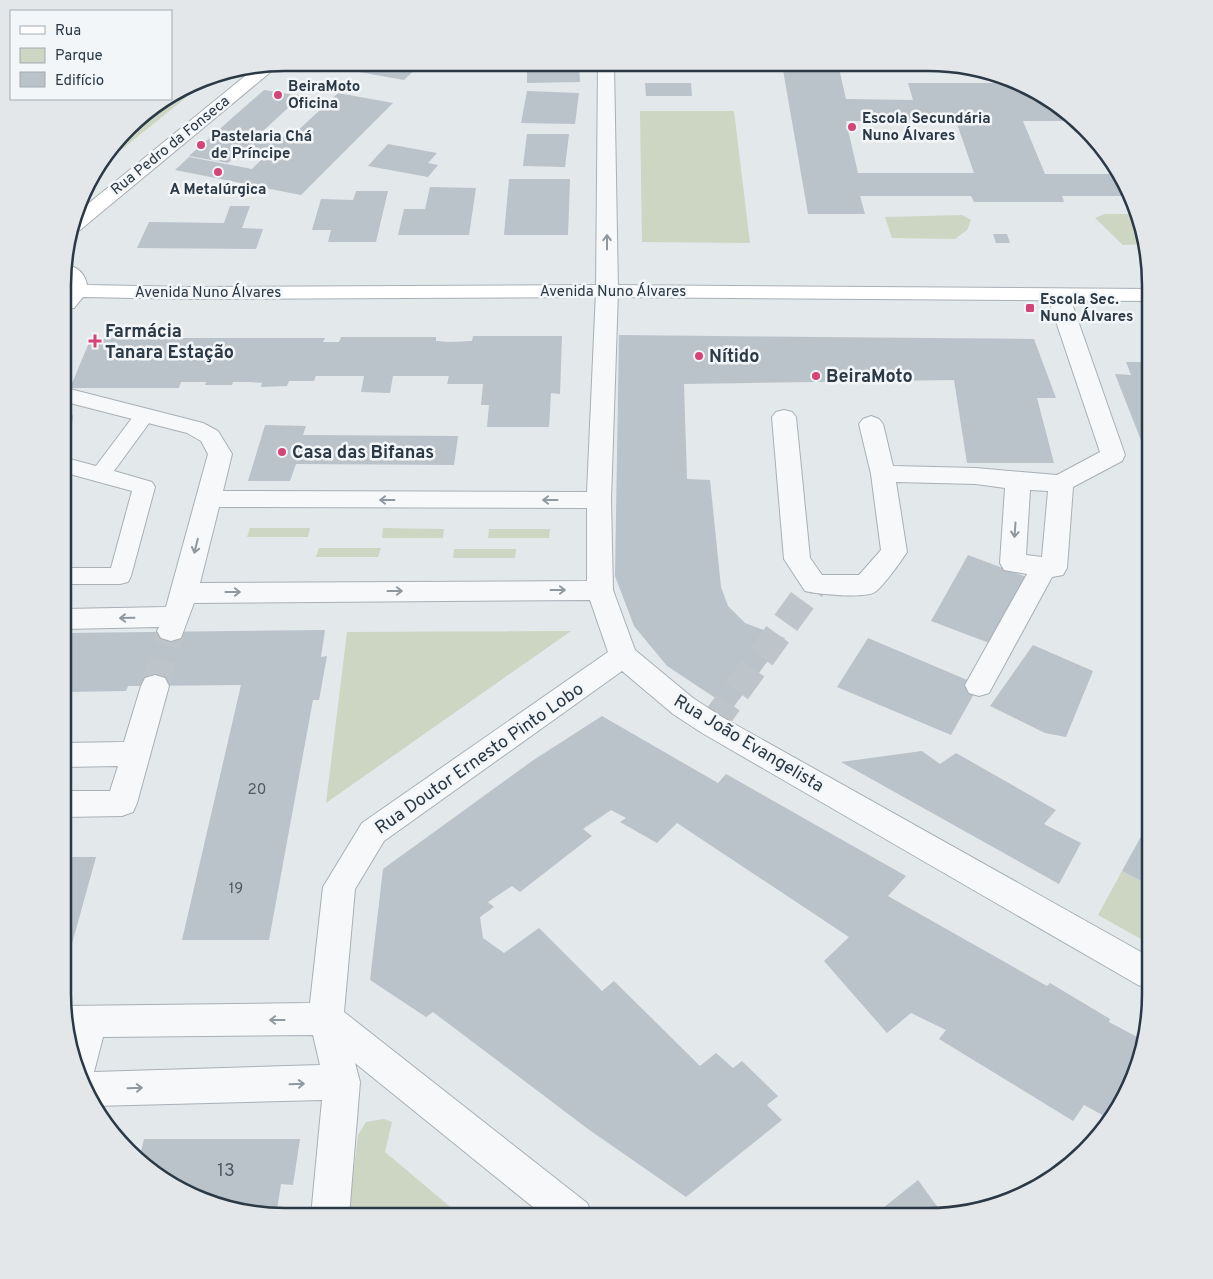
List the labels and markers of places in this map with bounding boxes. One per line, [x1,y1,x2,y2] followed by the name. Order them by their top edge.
[288,78,360,114] place label: BeiraMoto Oficina
[272,89,284,101] marker: BeiraMoto Oficina
[862,110,991,146] place label: Escola Secundária Nuno Álvares
[846,121,858,133] marker: Escola Secundária Nuno Álvares
[211,128,312,164] place label: Pastelaria Chá de Príncipe
[195,139,207,151] marker: Pastelaria Chá de Príncipe
[212,166,224,178] marker: A Metalúrgica
[170,181,266,200] place label: A Metalúrgica
[1040,291,1133,327] place label: Escola Sec. Nuno Álvares
[1024,302,1036,314] marker: Escola Sec. Nuno Álvares
[105,321,234,365] place label: Farmácia Tanara Estação
[89,335,101,347] marker: Farmácia Tanara Estação
[709,346,759,369] place label: Nítido
[693,350,705,362] marker: Nítido
[826,366,913,389] place label: BeiraMoto
[810,370,822,382] marker: BeiraMoto
[292,442,434,465] place label: Casa das Bifanas
[276,446,288,458] marker: Casa das Bifanas

